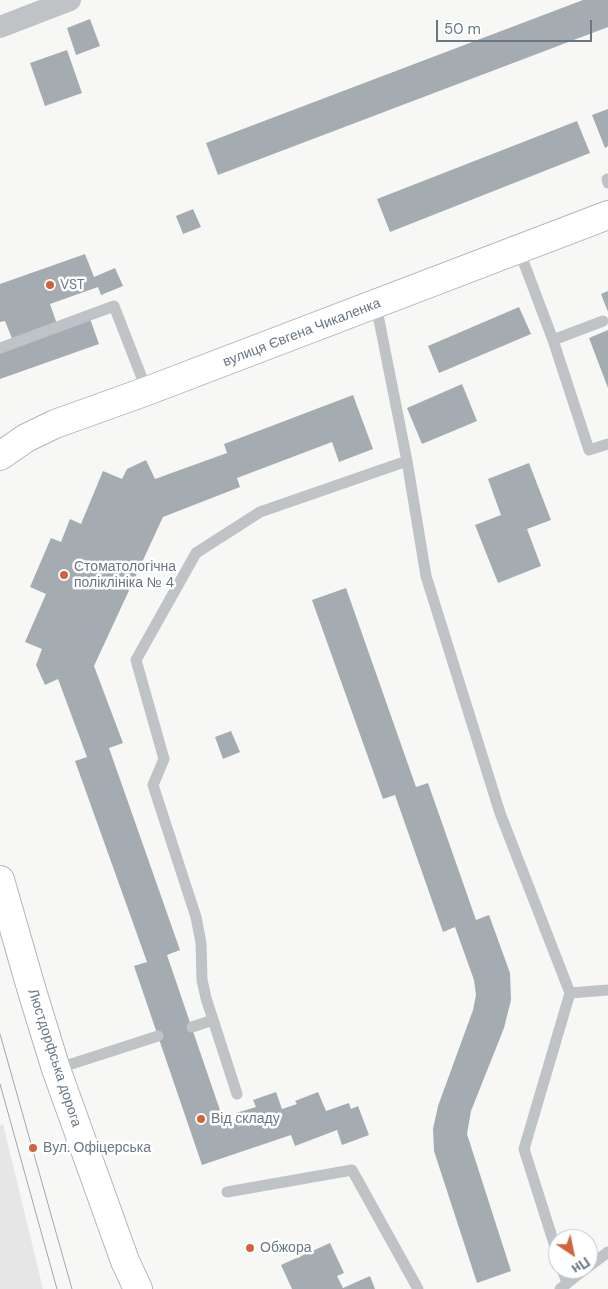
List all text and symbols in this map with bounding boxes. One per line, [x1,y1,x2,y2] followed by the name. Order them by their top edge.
[438,10,594,42] scale bar
[444,19,481,39] text: 50 m
[60,277,85,293] place label: VST
[44,279,56,291] marker: VST
[221,295,383,371] street label: вулиця Євгена Чикаленка
[74,559,176,592] place label: Стоматологічна поліклініка № 4
[58,569,70,581] marker: Стоматологічна поліклініка № 4
[24,987,84,1129] street label: Люстдорфська дорога
[211,1111,280,1127] place label: Від складу
[195,1113,207,1125] marker: Від складу
[43,1140,151,1156] place label: Вул. Офіцерська
[27,1142,39,1154] marker: Вул. Офіцерська
[548,1229,598,1279] north arrow
[260,1240,311,1256] place label: Обжора
[244,1242,256,1254] marker: Обжора
[568,1253,594,1278] text: Пн

